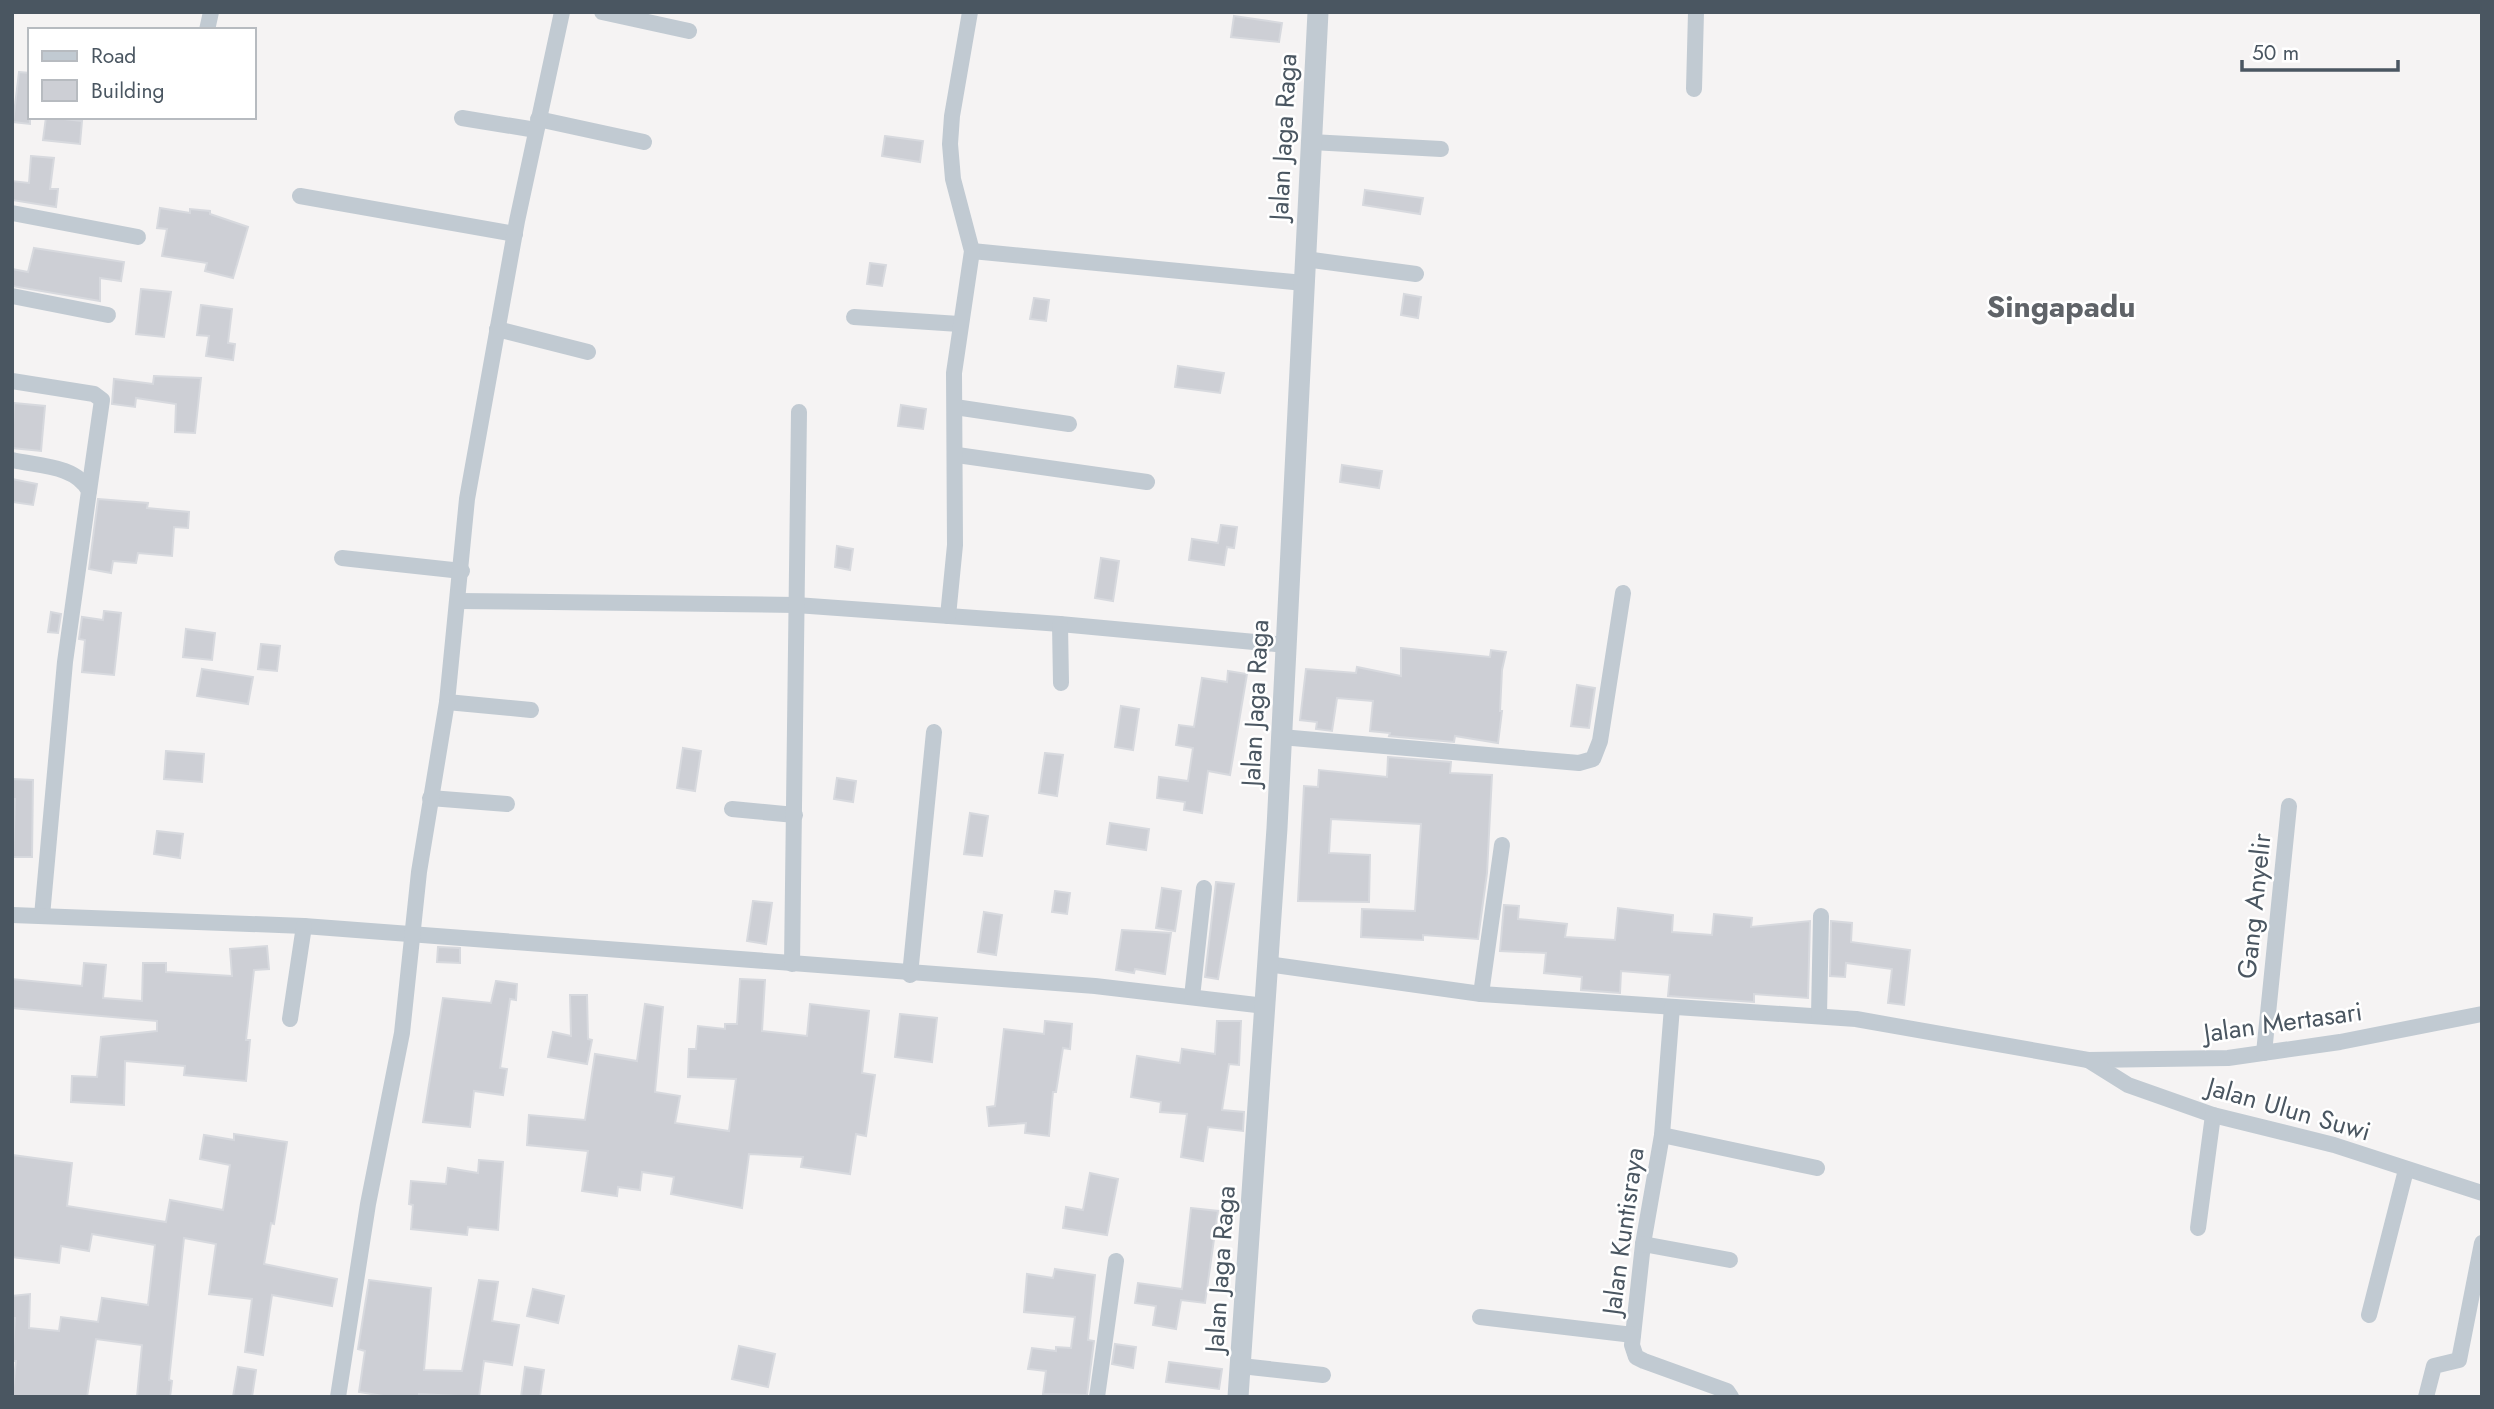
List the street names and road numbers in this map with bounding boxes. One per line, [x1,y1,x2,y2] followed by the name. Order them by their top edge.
[1260,53,1306,224] street label: Jalan Jaga Raga
[1232,619,1278,790] street label: Jalan Jaga Raga
[2227,831,2281,980] street label: Gang Anyelir
[2198,992,2365,1052] street label: Jalan Mertasari
[2200,1067,2375,1150] street label: Jalan Ulun Suwi
[1592,1145,1654,1320] street label: Jalan Kuntisraya
[1195,1184,1245,1357] street label: Jalan Jaga Raga

